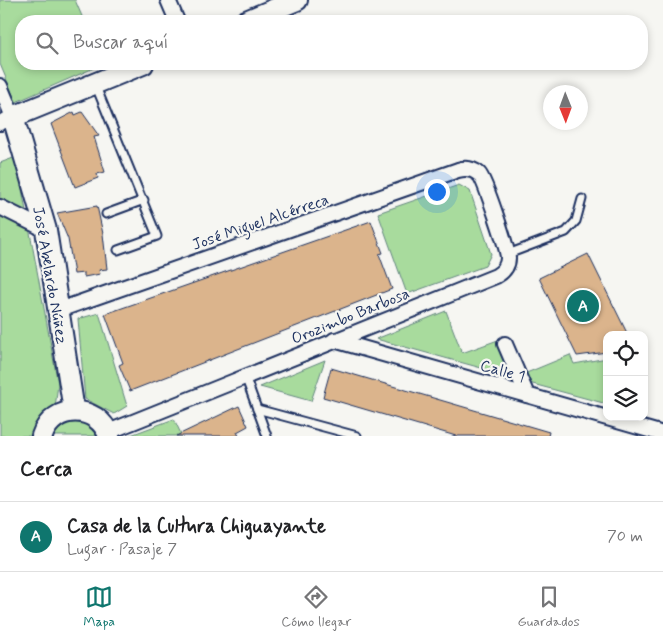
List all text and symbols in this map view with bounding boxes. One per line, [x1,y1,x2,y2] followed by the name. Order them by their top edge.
[15,15,648,70] search box
[33,29,61,57] icon: search
[73,30,168,55] text: Buscar aquí
[543,85,588,130] north arrow
[424,179,450,205] your location
[189,189,332,257] street label: José Miguel Alcérreca
[27,205,72,346] street label: José Abelardo Núñez
[288,283,413,350] street label: Orozimbo Barbosa
[567,287,599,325] pin: A
[603,331,648,421] map controls
[603,331,648,376] button: locate
[478,355,528,388] street label: Calle 1
[603,376,648,421] button: layers
[20,455,73,483] text: Cerca
[67,514,326,539] text: Casa de la Cultura Chiguayante
[31,526,41,547] text: A
[607,526,643,547] text: 70 m
[67,539,177,560] text: Lugar · Pasaje 7
[83,583,115,631] tab: Mapa
[281,583,351,631] tab: Cómo llegar
[518,583,580,631] tab: Guardados

